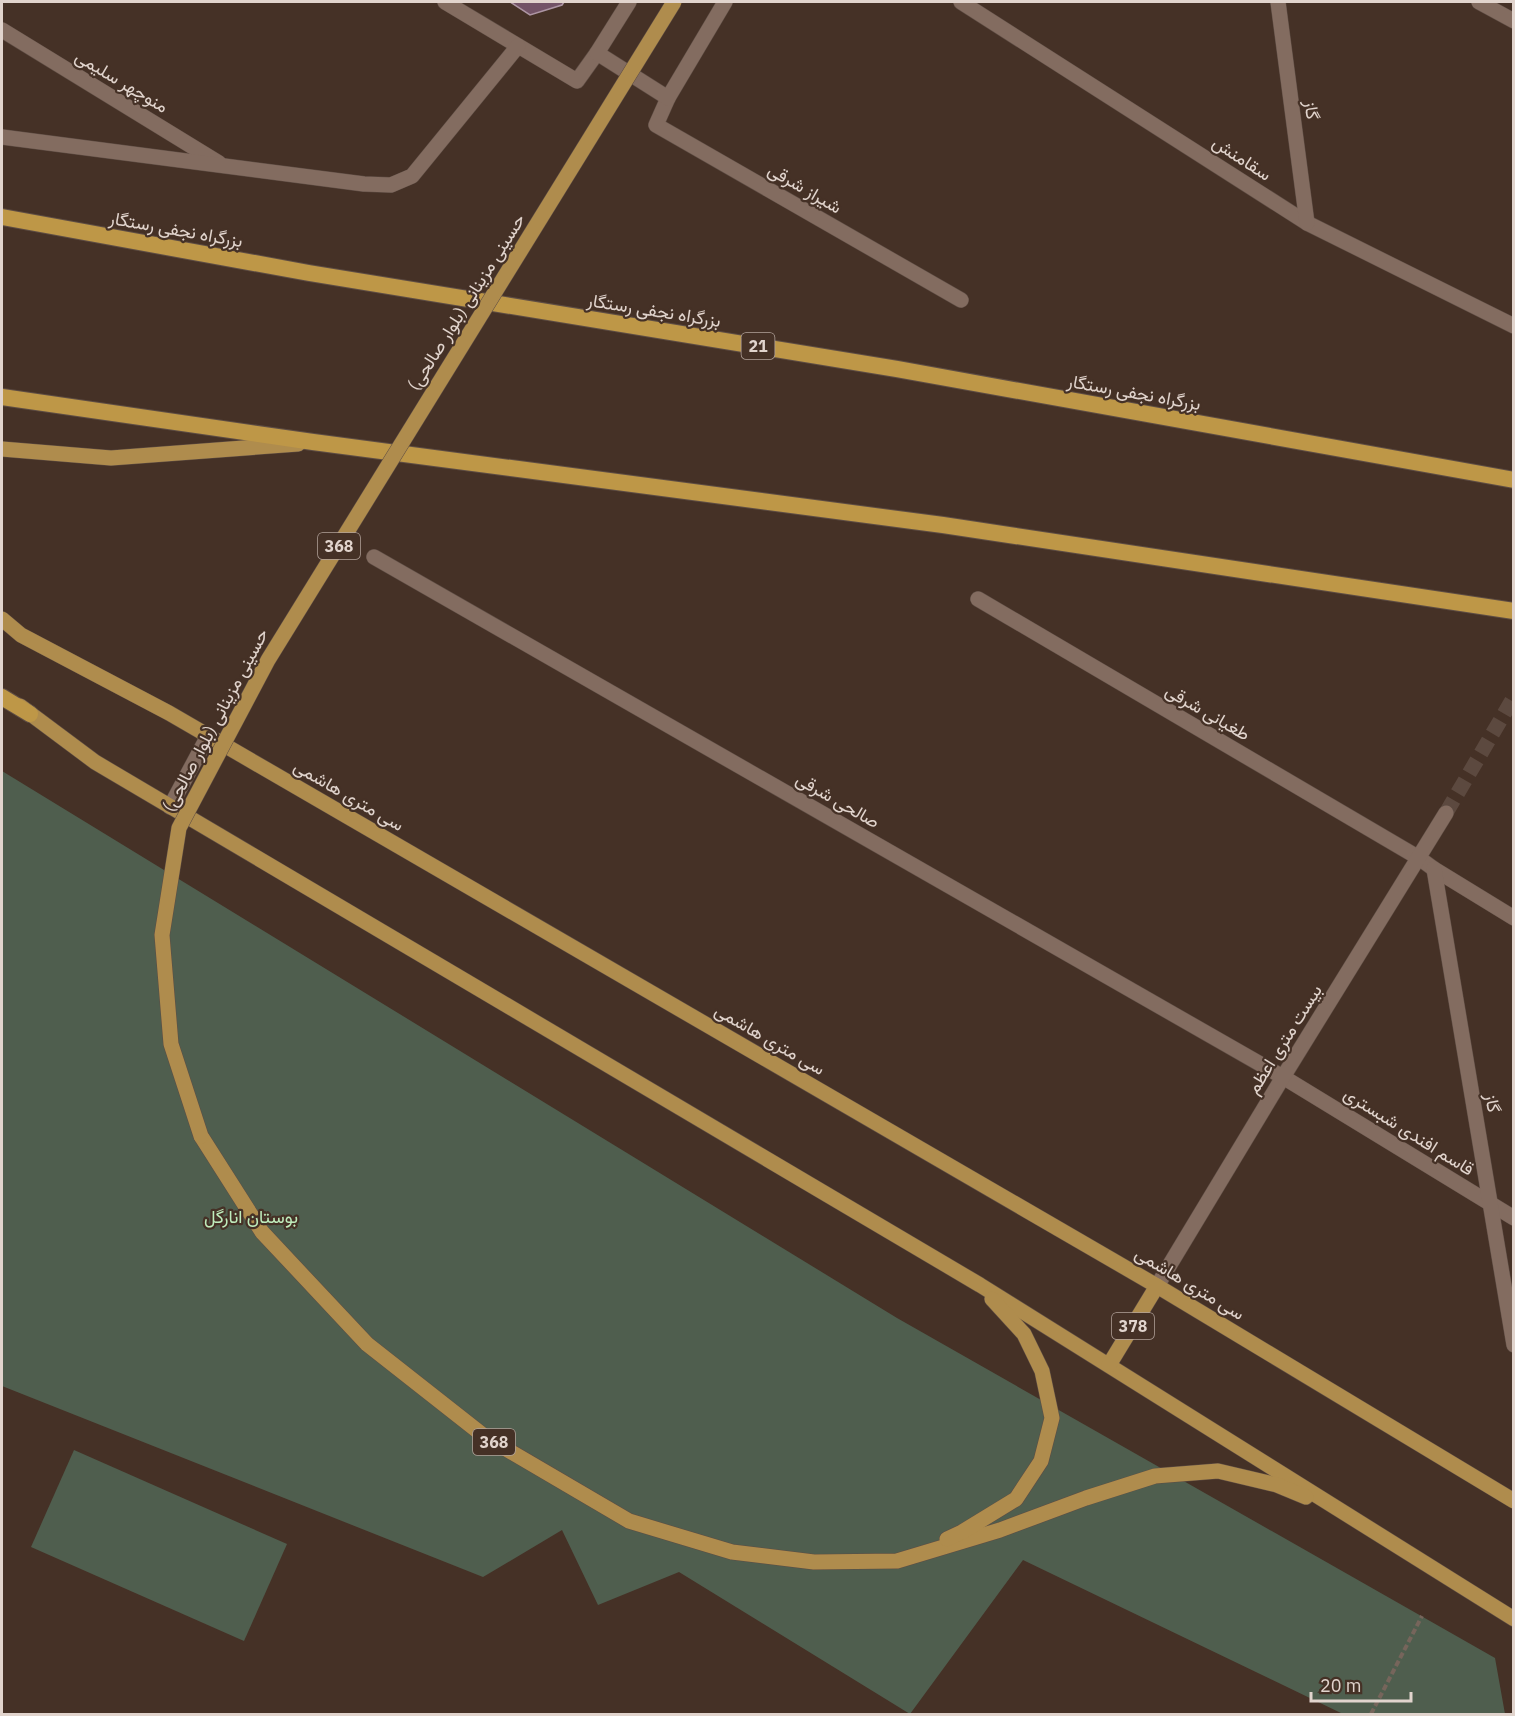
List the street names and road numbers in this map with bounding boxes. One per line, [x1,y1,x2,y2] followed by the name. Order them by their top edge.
[71,44,173,119] street label: منوچهر سلیمی
[1299,98,1325,121] street label: گاز
[1208,130,1276,186] street label: سقامنش
[764,158,846,218] street label: شیراز شرقی
[106,206,245,252] street label: بزرگراه نجفی رستگار
[402,209,530,395] street label: حسینی مزینانی (بلوار صالحی)
[584,288,723,332] street label: بزرگراه نجفی رستگار
[742,333,774,359] road number: 21
[1064,369,1203,415] street label: بزرگراه نجفی رستگار
[318,533,360,559] road number: 368
[157,624,273,816] street label: حسینی مزینانی (بلوار صالحی)
[1161,679,1255,745] street label: طغیانی شرقی
[290,754,408,836] street label: سی متری هاشمی
[792,767,884,833] street label: صالحی شرقی
[1241,980,1328,1099] street label: بیست متری اعظم
[711,998,829,1080] street label: سی متری هاشمی
[1339,1082,1478,1181] street label: قاسم افندی شبستری
[1480,1091,1506,1114] street label: گاز
[1131,1241,1249,1325] street label: سی متری هاشمی
[1112,1313,1154,1339] road number: 378
[473,1429,515,1455] road number: 368

